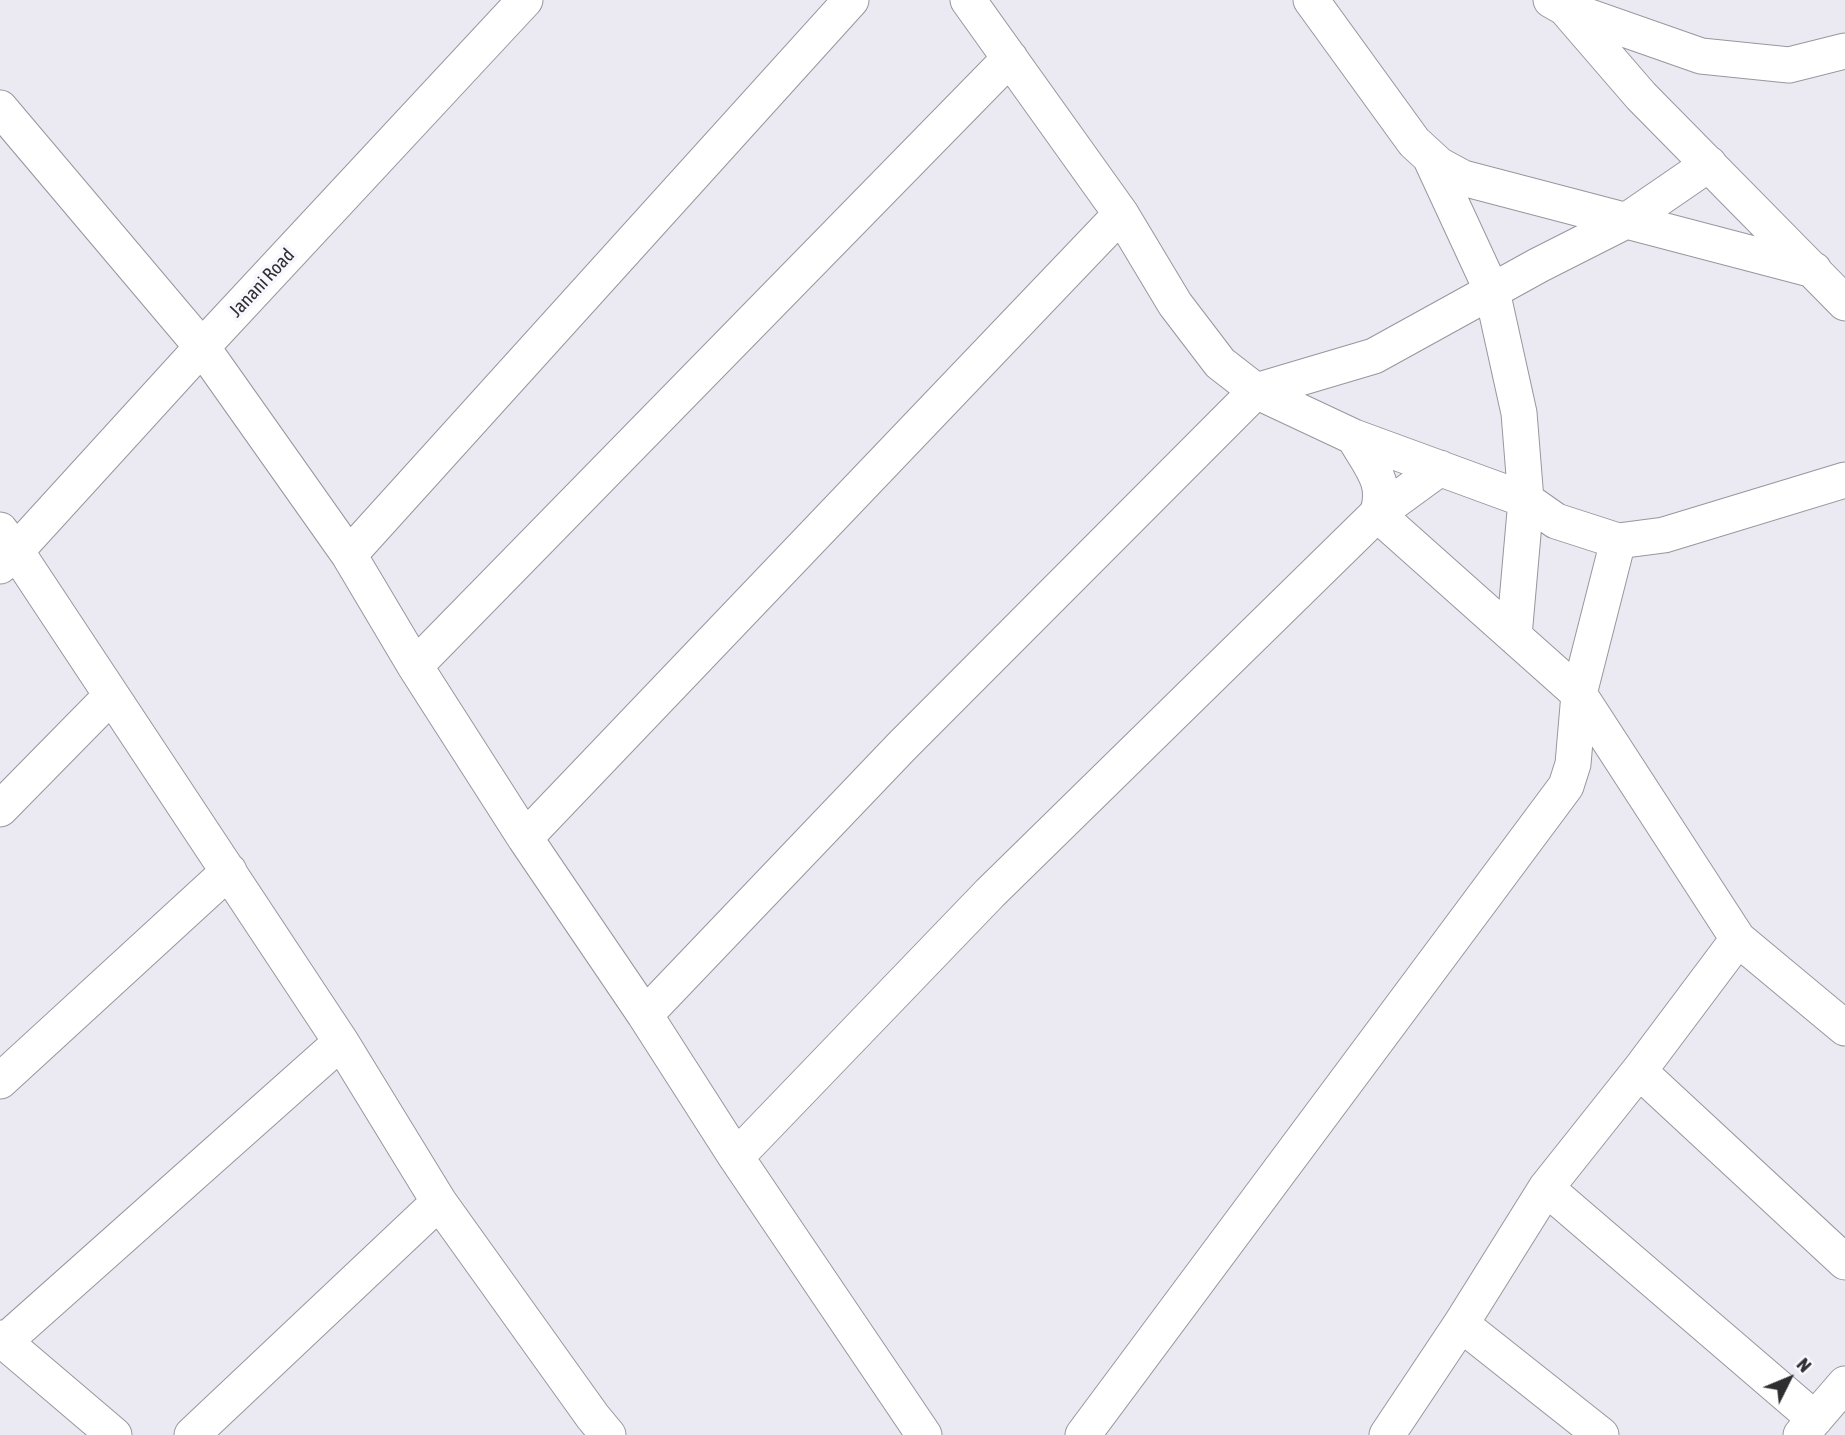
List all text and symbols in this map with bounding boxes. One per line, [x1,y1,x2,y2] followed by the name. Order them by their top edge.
[225,244,299,322] street label: Janani Road
[1754,1344,1824,1414] north arrow
[1792,1353,1816,1376] text: N

